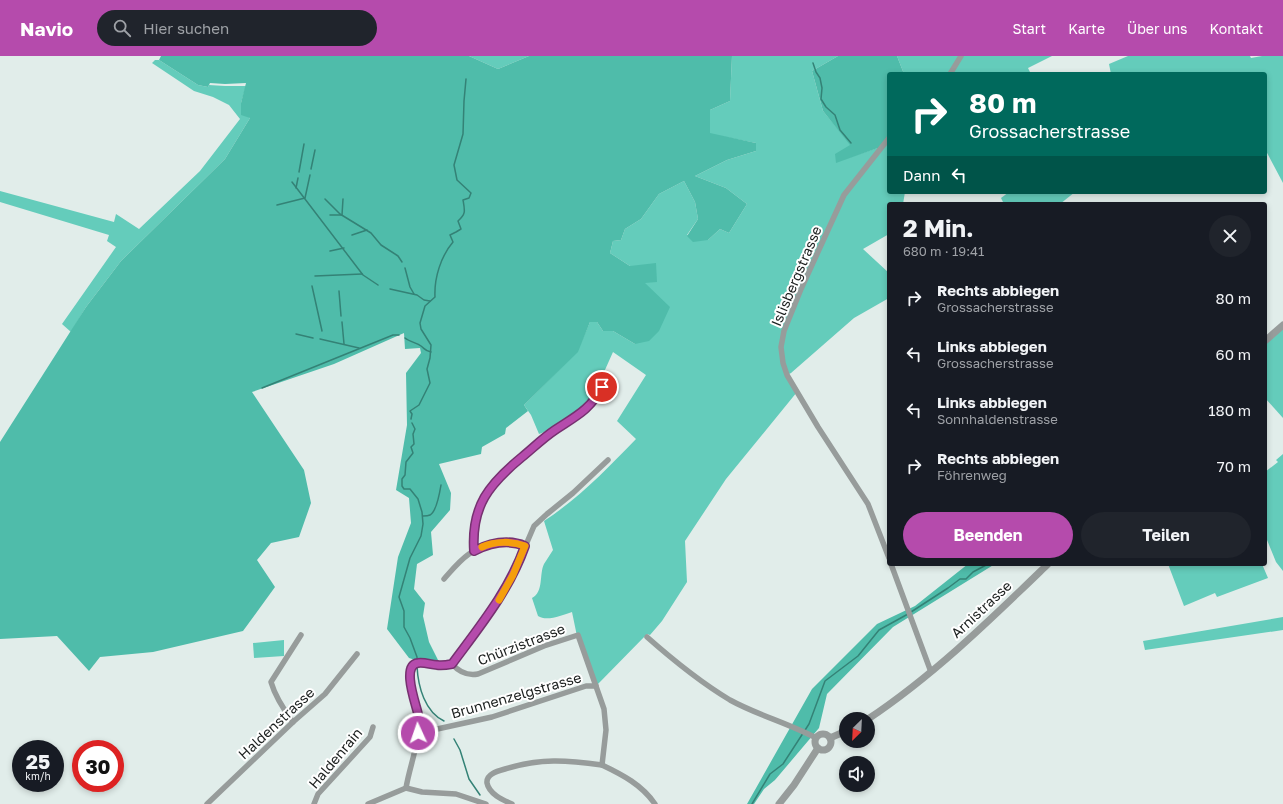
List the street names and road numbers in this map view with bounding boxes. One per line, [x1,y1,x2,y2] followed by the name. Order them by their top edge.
[767,223,825,329] street label: Islisbergstrasse
[947,577,1015,641] street label: Arnistrasse
[475,620,567,668] street label: Chürzistrasse
[449,668,583,722] street label: Brunnenzelgstrasse
[235,684,317,762] street label: Haldenstrasse
[305,724,365,792] street label: Haldenrain

